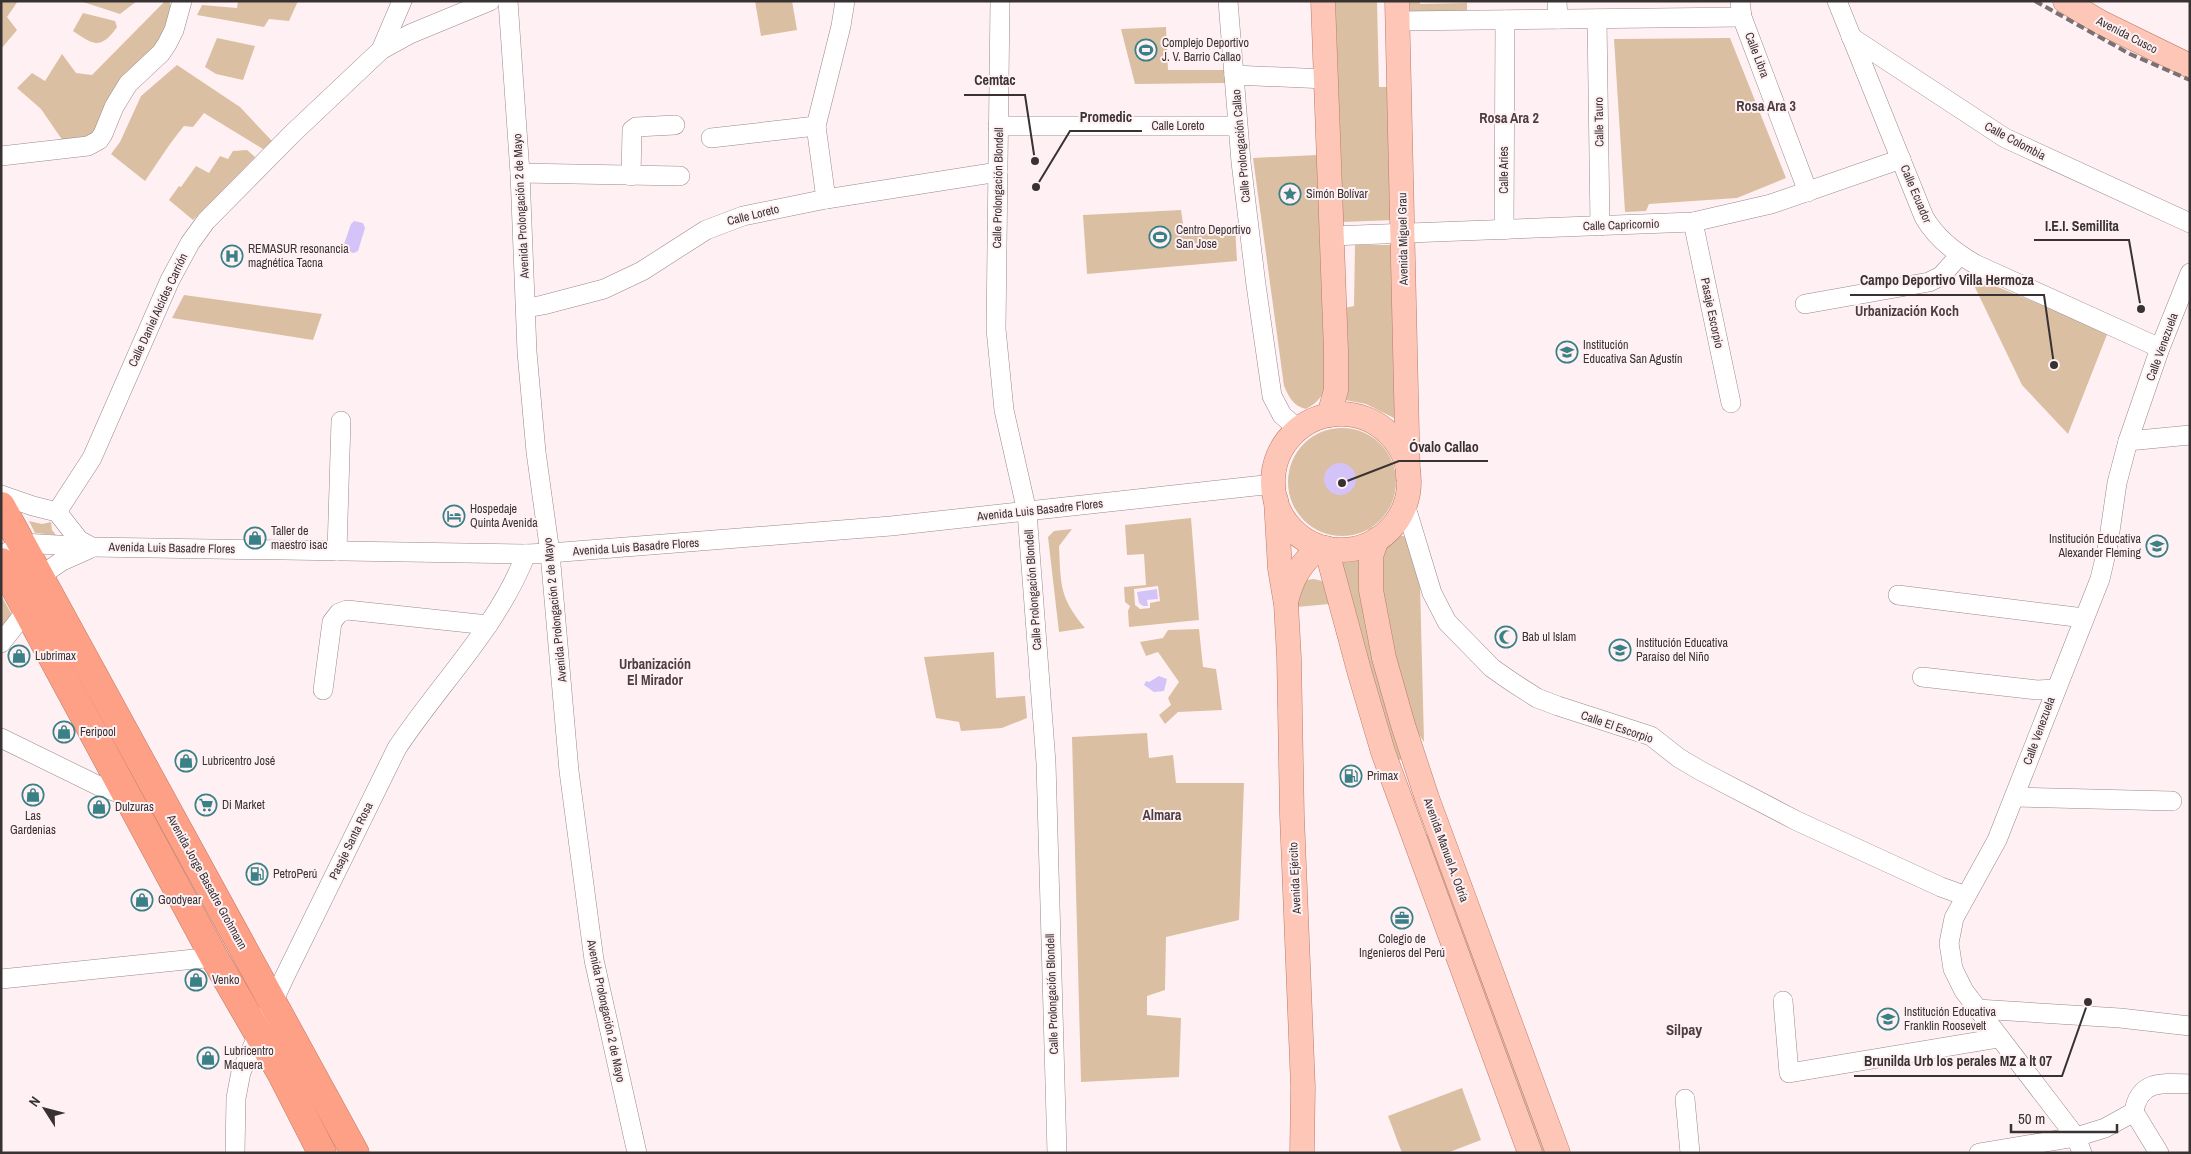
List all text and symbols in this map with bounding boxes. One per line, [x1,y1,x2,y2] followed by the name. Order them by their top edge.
[2093,12,2160,57] street label: Avenida Cusco
[1741,30,1773,81] street label: Calle Libra
[1162,35,1249,65] place label: Complejo Deportivo J. V. Barrio Callao
[1134,38,1158,62] sports icon: Complejo Deportivo J. V. Barrio Callao
[964,66,1025,95] callout: Cemtac
[974,71,1016,89] text: Cemtac
[1228,89,1254,203] street label: Calle Prolongación Callao
[1591,97,1607,147] street label: Calle Tauro
[1736,97,1796,115] district label: Rosa Ara 3
[1070,102,1142,131] callout: Promedic
[1080,108,1132,126] text: Promedic
[1479,109,1539,127] district label: Rosa Ara 2
[1151,118,1205,134] street label: Calle Loreto
[1982,118,2049,164] street label: Calle Colombia
[989,127,1007,249] street label: Calle Prolongación Blondell
[509,133,533,280] street label: Avenida Prolongación 2 de Mayo
[1496,146,1512,194] street label: Calle Aries
[1897,162,1936,226] street label: Calle Ecuador
[1278,182,1302,206] place icon: Simón Bolívar
[1306,186,1369,202] place label: Simón Bolívar
[1394,192,1412,287] street label: Avenida Miguel Grau
[725,201,781,229] street label: Calle Loreto
[2034,211,2129,240] callout: I.E.I. Semillita
[1582,216,1660,234] street label: Calle Capricornio
[2045,217,2120,235] text: I.E.I. Semillita
[1176,222,1251,252] place label: Centro Deportivo San Jose
[1148,225,1172,249] sports icon: Centro Deportivo San Jose
[248,241,349,271] place label: REMASUR resonancia magnética Tacna
[220,244,244,268] hospital icon: REMASUR resonancia magnética Tacna
[125,251,191,369] street label: Calle Daniel Alcídes Carrión
[1850,266,2044,295] callout: Campo Deportivo Villa Hermoza
[1860,271,2035,289] text: Campo Deportivo Villa Hermoza
[1697,276,1727,350] street label: Pasaje Escorpio
[1855,302,1959,320] district label: Urbanización Koch
[2142,310,2182,383] street label: Calle Venezuela
[1583,337,1683,367] place label: Institución Educativa San Agustín
[1555,340,1579,364] school or university icon: Institución Educativa San Agustín
[1399,432,1488,461] callout: Óvalo Callao
[1409,438,1479,456] text: Óvalo Callao
[975,495,1104,525] street label: Avenida Luis Basadre Flores
[470,501,538,531] place label: Hospedaje Quinta Avenida
[442,504,466,528] hotel icon: Hospedaje Quinta Avenida
[271,523,327,553] place label: Taller de maestro isac
[243,526,267,550] shop icon: Taller de maestro isac
[1021,529,1045,651] street label: Calle Prolongación Blondell
[2049,531,2142,561] place label: Institución Educativa Alexander Fleming
[2145,534,2169,558] school or university icon: Institución Educativa Alexander Fleming
[571,535,700,559] street label: Avenida Luis Basadre Flores
[539,537,571,684] street label: Avenida Prolongación 2 de Mayo
[108,539,236,557] street label: Avenida Luis Basadre Flores
[1494,625,1518,649] mosque icon: Bab ul Islam
[1522,629,1576,645] place label: Bab ul Islam
[1636,635,1728,665] place label: Institución Educativa Paraíso del Niño
[1608,638,1632,662] school or university icon: Institución Educativa Paraíso del Niño
[7,644,31,668] shop icon: Lubrimax
[35,648,76,664] place label: Lubrimax
[619,655,691,689] district label: Urbanización El Mirador
[2019,694,2059,767] street label: Calle Venezuela
[1579,707,1655,747] street label: Calle El Escorpio
[52,720,76,744] shop icon: Feripool
[80,724,116,740] place label: Feripool
[174,749,198,773] shop icon: Lubricentro José
[202,753,275,769] place label: Lubricentro José
[1339,764,1363,788] fuel station icon: Primax
[1367,768,1398,784] place label: Primax
[21,783,45,807] shop icon: Las Gardenias
[194,793,218,817] supermarket icon: Di Market
[87,795,111,819] shop icon: Dulzuras
[1419,795,1472,905] street label: Avenida Manuel A. Odría
[222,797,265,813] place label: Di Market
[115,799,154,815] place label: Dulzuras
[325,799,377,882] street label: Pasaje Santa Rosa
[1143,806,1182,824] district label: Almara
[10,808,56,838] place label: Las Gardenias
[163,811,251,952] street label: Avenida Jorge Basadre Grohmann
[1285,842,1305,915] street label: Avenida Ejército
[245,862,269,886] fuel station icon: PetroPerú
[273,866,317,882] place label: PetroPerú
[130,888,154,912] shop icon: Goodyear
[158,892,202,908] place label: Goodyear
[1390,906,1414,930] office icon: Colegio de Ingenieros del Perú
[1359,931,1445,961] place label: Colegio de Ingenieros del Perú
[1042,933,1062,1055] street label: Calle Prolongación Blondell
[583,937,629,1084] street label: Avenida Prolongación 2 de Mayo
[184,968,208,992] shop icon: Venko
[212,972,239,988] place label: Venko
[1904,1004,1996,1034] place label: Institución Educativa Franklin Roosevelt
[1876,1007,1900,1031] school or university icon: Institución Educativa Franklin Roosevelt
[1666,1019,1702,1040] district label: Silpay
[224,1043,274,1073] place label: Lubricentro Maquera
[196,1046,220,1070] shop icon: Lubricentro Maquera
[1854,1047,2062,1076] callout: Brunilda Urb los perales MZ a lt 07
[1864,1052,2053,1070] text: Brunilda Urb los perales MZ a lt 07
[20,1084,70,1134] north arrow
[25,1093,44,1110] text: N
[2011,1102,2117,1134] scale bar
[2018,1108,2045,1129] text: 50 m

